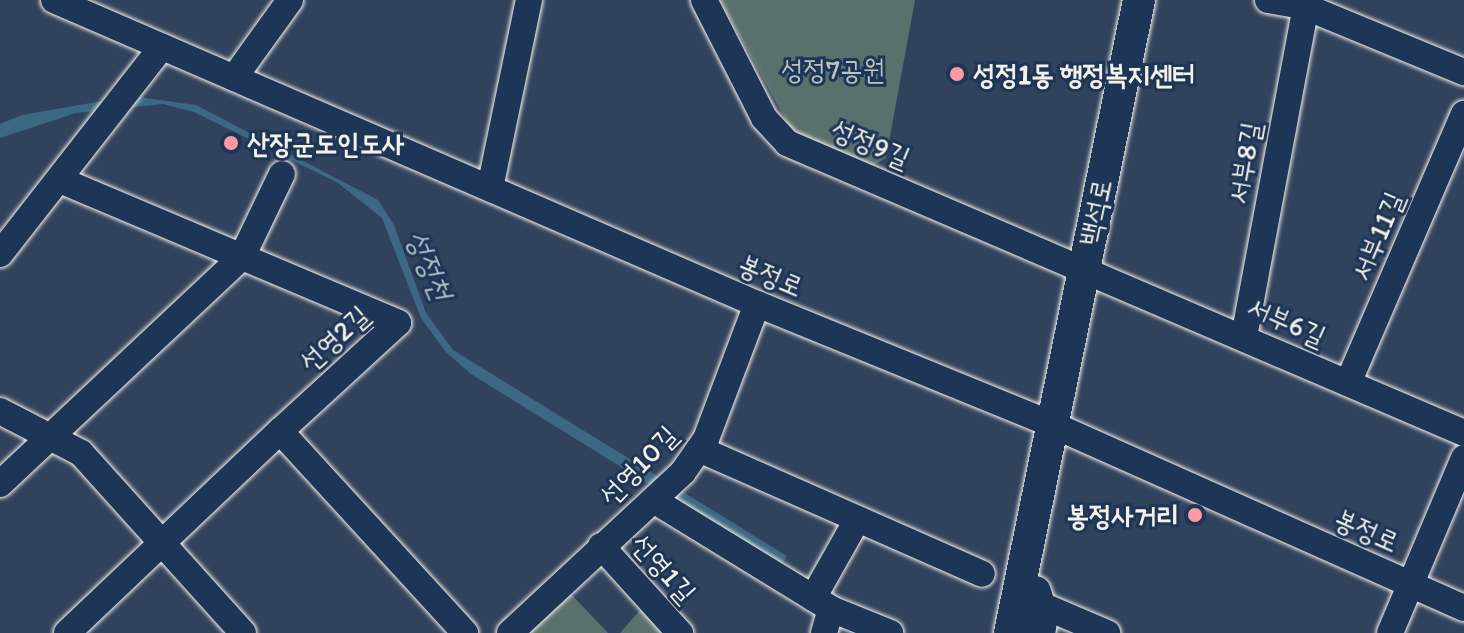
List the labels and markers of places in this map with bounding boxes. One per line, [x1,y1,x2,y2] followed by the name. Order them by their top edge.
[973,57,1195,91] place label: 성정1동 행정복지센터
[948,65,966,83] marker: 성정1동 행정복지센터
[247,126,405,160] place label: 산장군도인도사
[222,134,240,152] marker: 산장군도인도사
[1066,498,1179,532] place label: 봉정사거리
[1186,506,1204,524] marker: 봉정사거리

